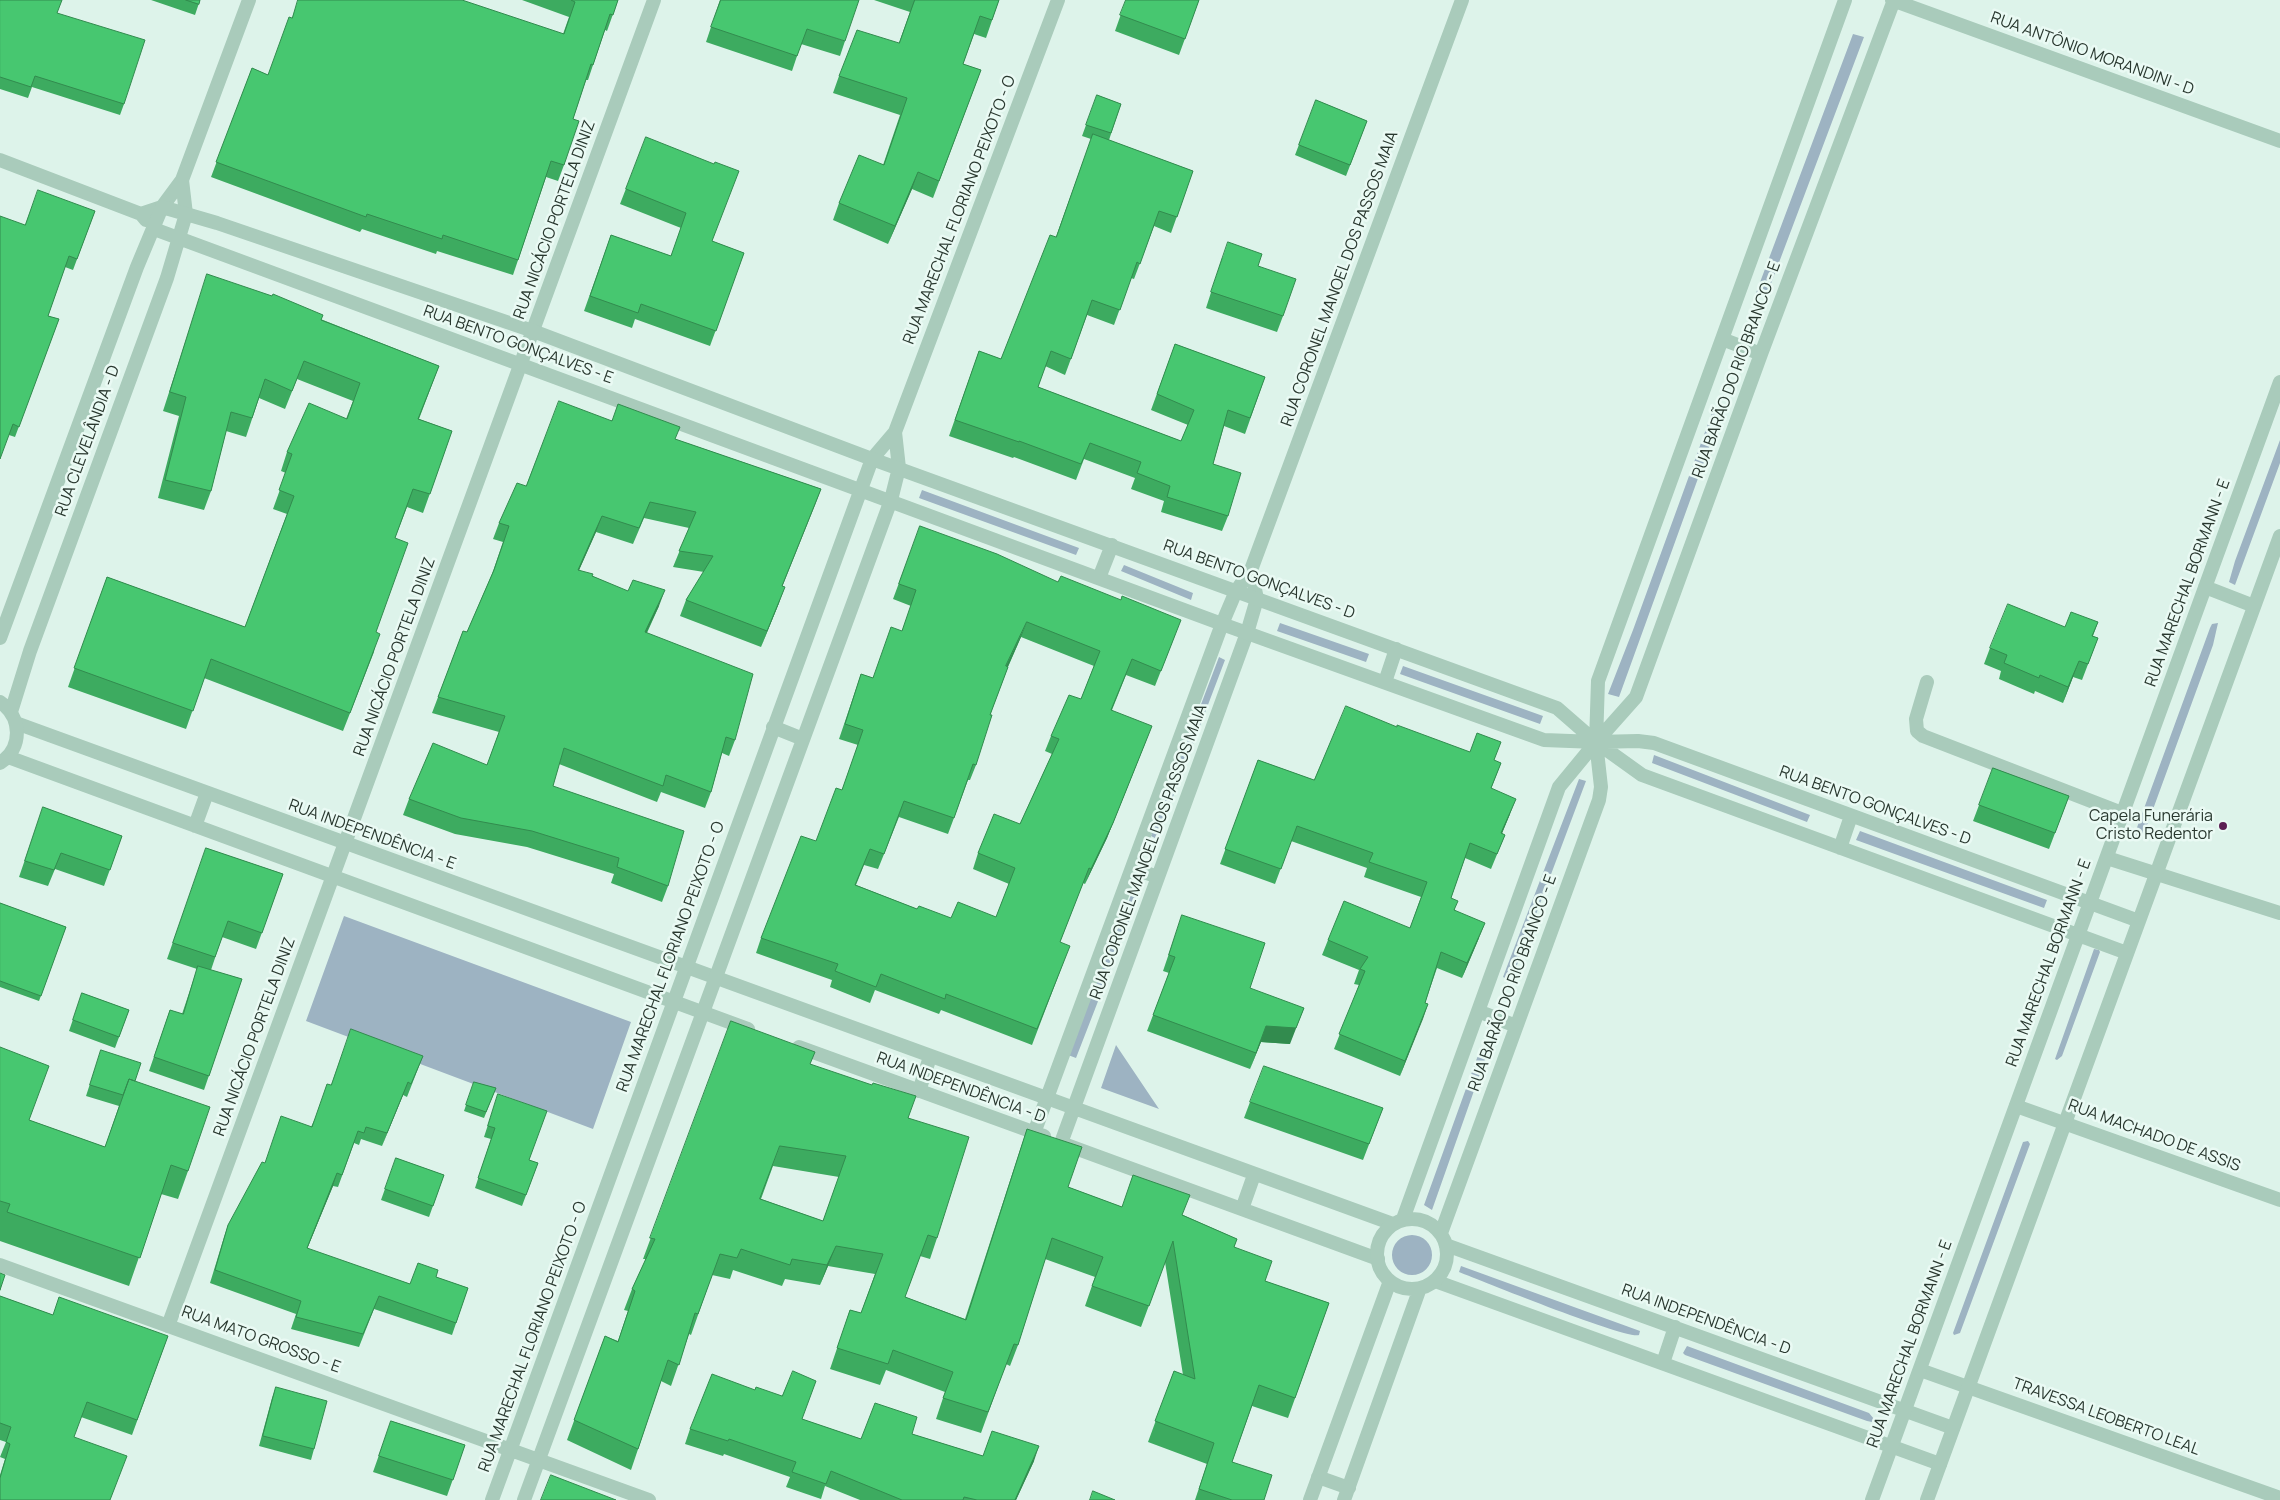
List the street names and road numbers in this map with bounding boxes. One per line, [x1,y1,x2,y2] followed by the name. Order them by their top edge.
[1988,8,2196,100] street label: RUA ANTÔNIO MORANDINI - D
[900,73,1020,347] street label: RUA MARECHAL FLORIANO PEIXOTO - O
[510,118,600,322] street label: RUA NICÁCIO PORTELA DINIZ
[1277,129,1403,429] street label: RUA CORONEL MANOEL DOS PASSOS MAIA
[1689,259,1785,481] street label: RUA BARÃO DO RIO BRANCO - E
[420,302,616,388] street label: RUA BENTO GONÇALVES - E
[52,363,124,519] street label: RUA CLEVELÂNDIA - D
[2141,477,2235,689] street label: RUA MARECHAL BORMANN - E
[1161,536,1357,624] street label: RUA BENTO GONÇALVES - D
[350,555,440,759] street label: RUA NICÁCIO PORTELA DINIZ
[1086,702,1212,1002] street label: RUA CORONEL MANOEL DOS PASSOS MAIA
[1777,762,1973,850] street label: RUA BENTO GONÇALVES - D
[286,796,458,874] street label: RUA INDEPENDÊNCIA - E
[613,819,729,1095] street label: RUA MARECHAL FLORIANO PEIXOTO - O
[2002,857,2096,1069] street label: RUA MARECHAL BORMANN - E
[1465,872,1561,1094] street label: RUA BARÃO DO RIO BRANCO - E
[210,935,300,1139] street label: RUA NICÁCIO PORTELA DINIZ
[874,1048,1048,1128] street label: RUA INDEPENDÊNCIA - D
[2065,1096,2243,1176] street label: RUA MACHADO DE ASSIS
[475,1199,591,1475] street label: RUA MARECHAL FLORIANO PEIXOTO - O
[1863,1238,1957,1450] street label: RUA MARECHAL BORMANN - E
[1619,1280,1793,1360] street label: RUA INDEPENDÊNCIA - D
[179,1302,343,1378] street label: RUA MATO GROSSO - E
[2010,1374,2202,1460] street label: TRAVESSA LEOBERTO LEAL

